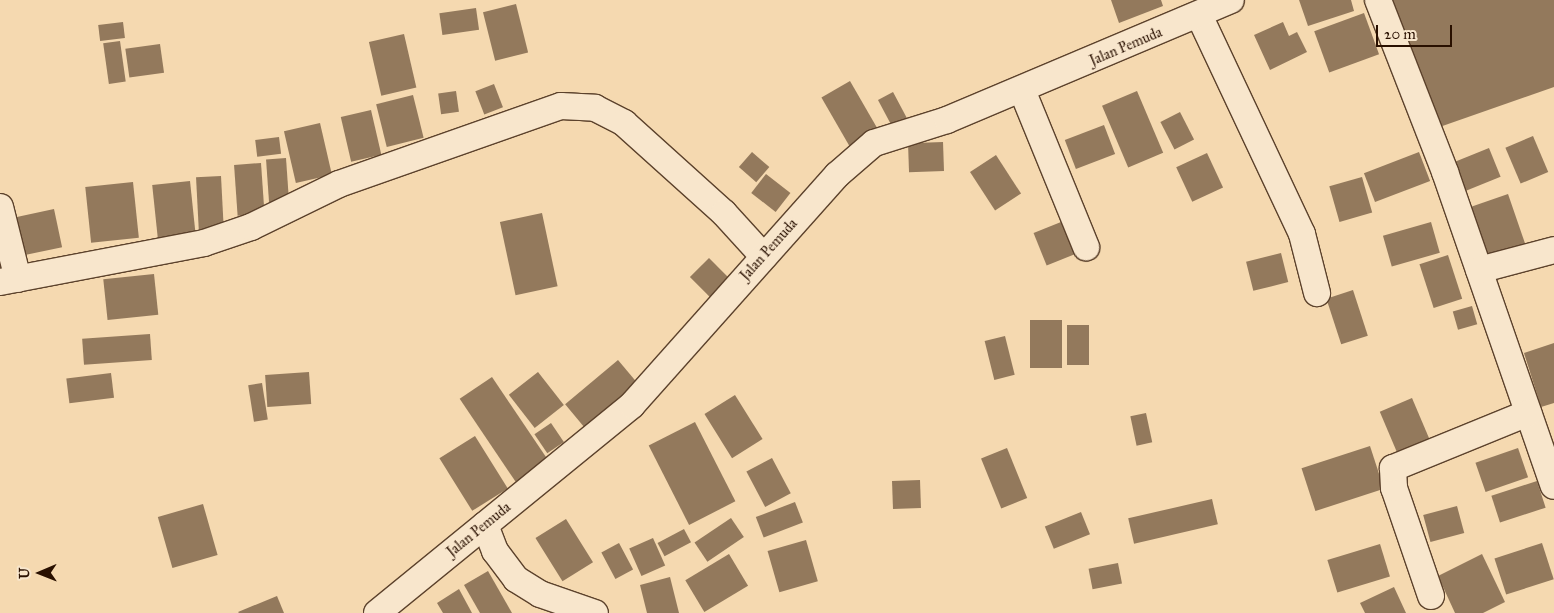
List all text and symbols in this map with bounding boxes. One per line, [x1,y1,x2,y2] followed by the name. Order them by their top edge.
[1379,15,1455,47] scale bar
[1087,24,1165,70] street label: Jalan Pemuda
[1384,25,1416,43] text: 20 m
[737,216,801,284] street label: Jalan Pemuda
[444,499,514,561] street label: Jalan Pemuda
[15,548,65,598] north arrow
[16,568,33,579] text: U

